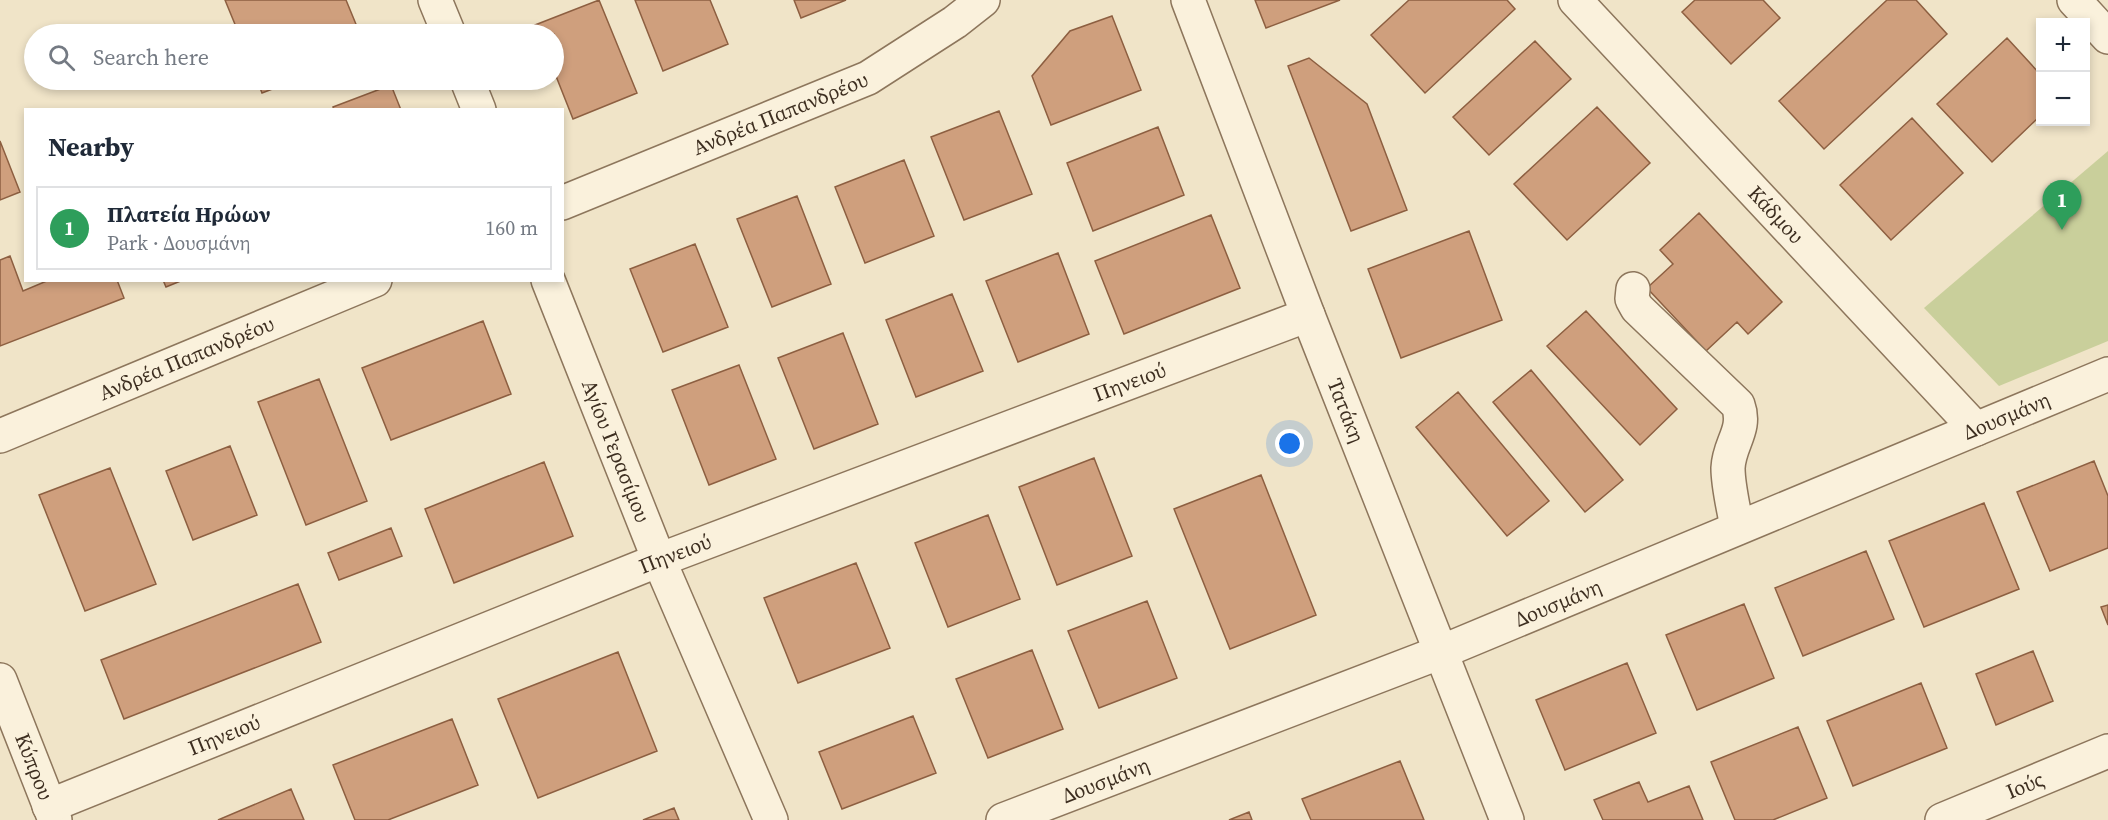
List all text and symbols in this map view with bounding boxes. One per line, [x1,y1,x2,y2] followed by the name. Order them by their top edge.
[2036,18,2090,126] map controls
[2036,18,2090,72] button: +
[24,24,564,90] search box
[45,41,78,74] icon: search
[93,42,209,72] text: Search here
[688,64,872,162] street label: Ανδρέα Παπανδρέου
[2036,72,2090,126] button: −
[48,129,134,165] text: Nearby
[1742,179,1811,250] street label: Κάδμου
[2042,180,2082,230] pin: 1
[107,199,271,229] text: Πλατεία Ηρώων
[64,214,75,242] text: 1
[485,214,538,242] text: 160 m
[107,229,251,257] text: Park · Δουσμάνη
[94,309,278,407] street label: Ανδρέα Παπανδρέου
[1089,355,1170,409] street label: Πηνειού
[1320,374,1372,447] street label: Τατάκη
[575,375,658,527] street label: Αγίου Γερασίμου
[1959,385,2054,447] street label: Δουσμάνη
[1275,429,1304,458] your location
[635,527,715,581] street label: Πηνειού
[1510,572,1606,634] street label: Δουσμάνη
[184,707,264,762] street label: Πηνειού
[8,729,61,804] street label: Κύπρου
[1058,750,1154,810] street label: Δουσμάνη
[2001,764,2048,806] street label: Ιούς

